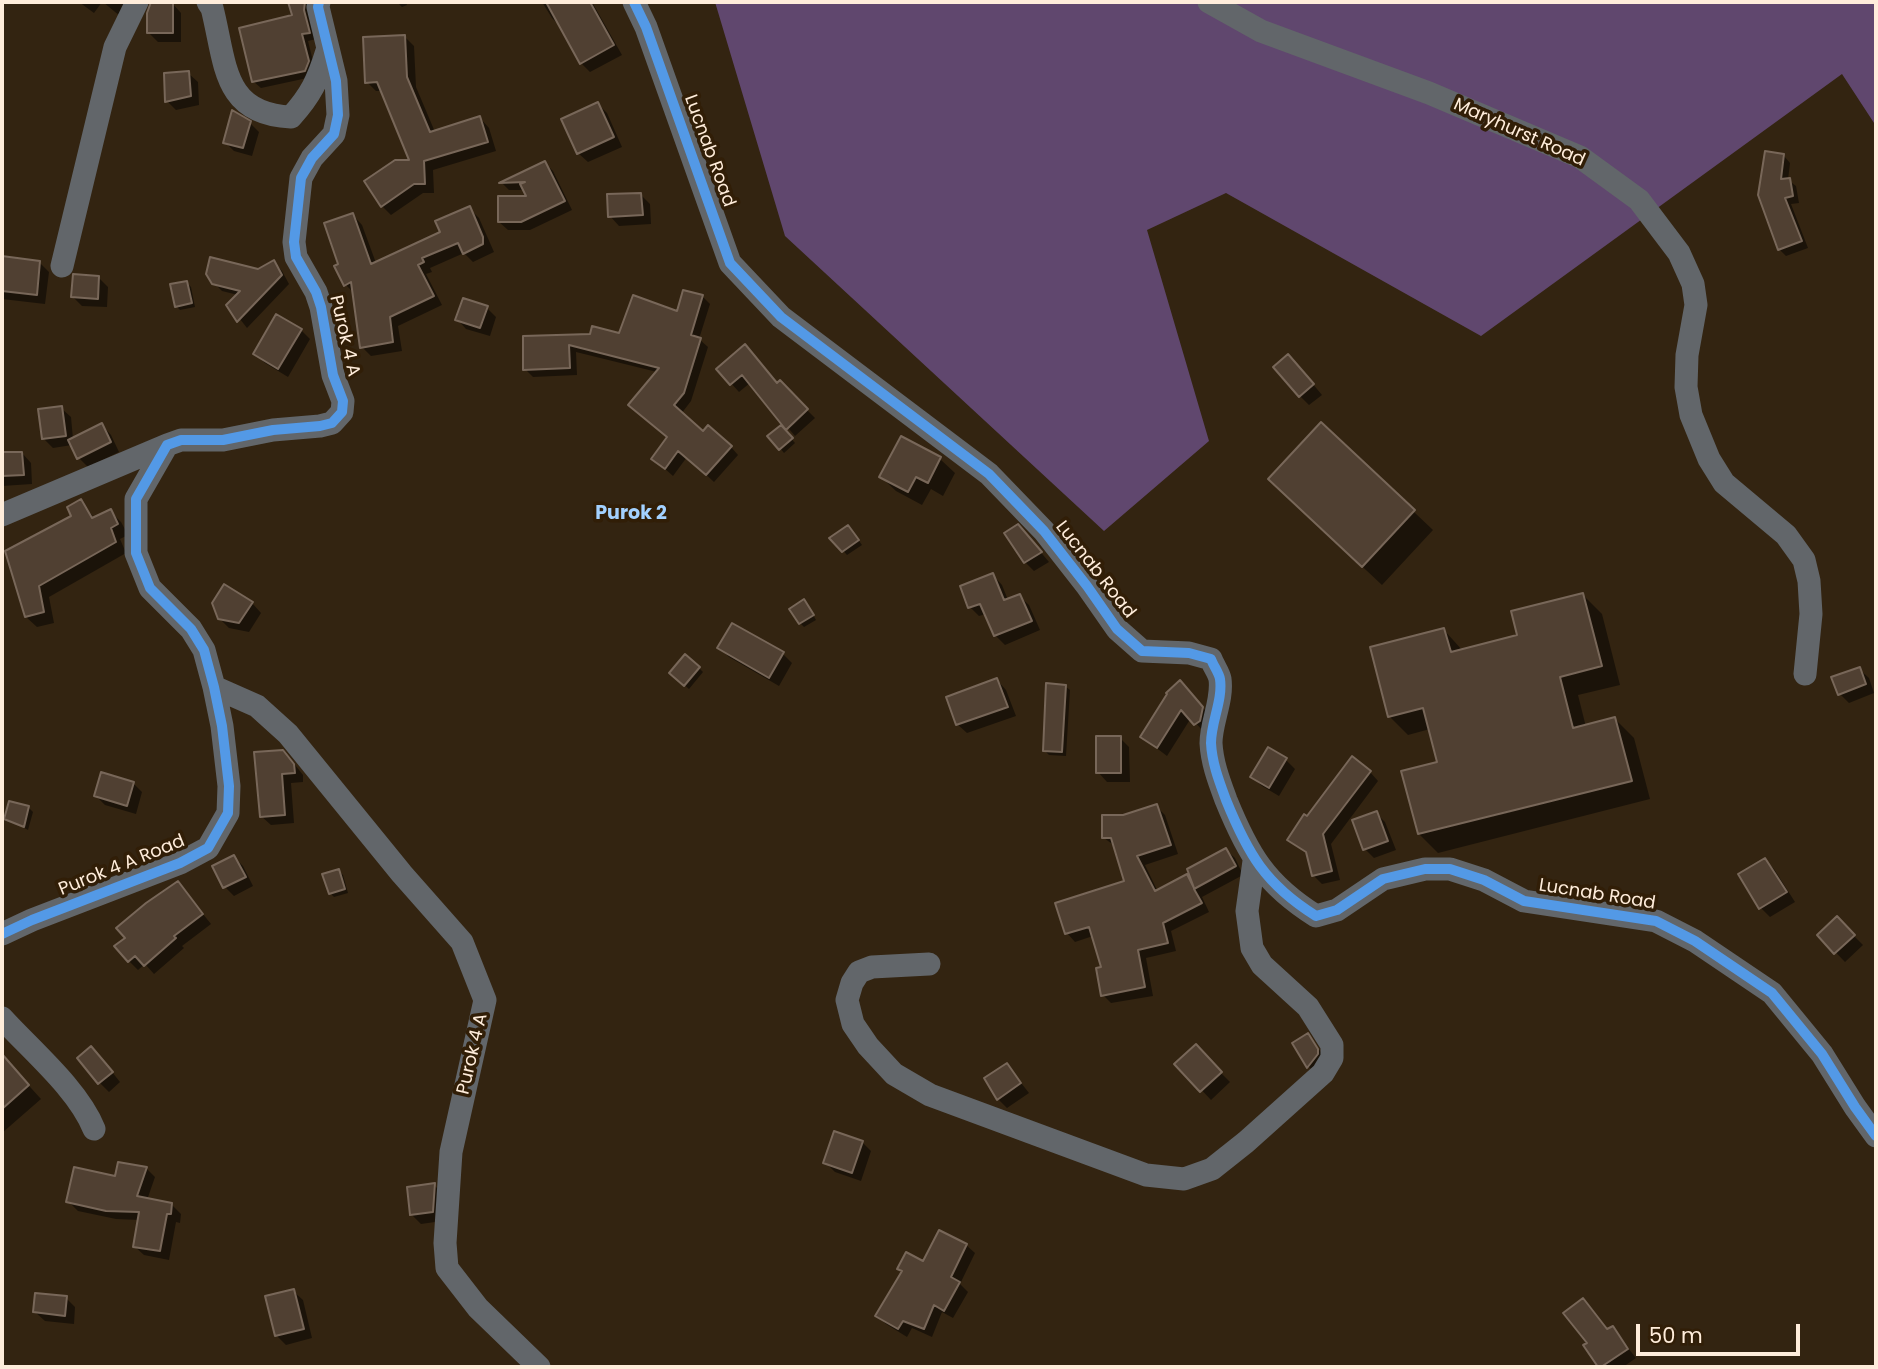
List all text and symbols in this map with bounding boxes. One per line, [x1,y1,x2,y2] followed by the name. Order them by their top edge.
[679,92,739,210] street label: Lucnab Road
[1450,94,1588,172] street label: Maryhurst Road
[324,293,364,379] street label: Purok 4 A
[595,503,667,525] district label: Purok 2
[1050,517,1140,623] street label: Lucnab Road
[56,831,188,901] street label: Purok 4 A Road
[1537,875,1657,915] street label: Lucnab Road
[453,1011,493,1097] street label: Purok 4 A
[1640,1310,1804,1354] scale bar
[1649,1321,1703,1350] text: 50 m

